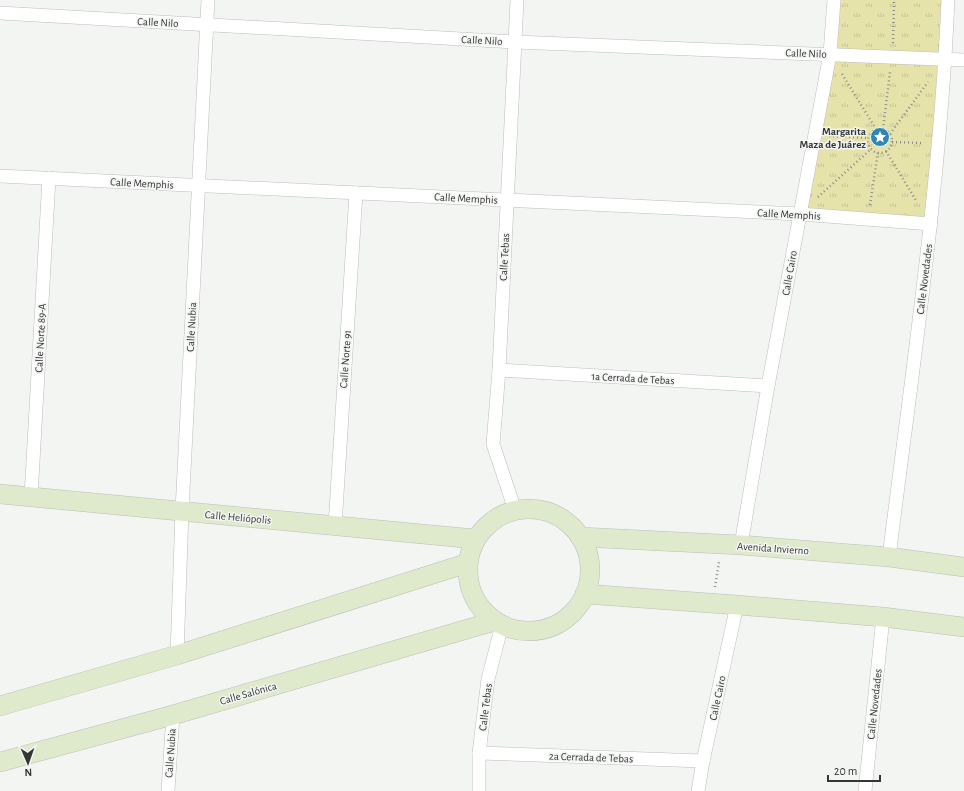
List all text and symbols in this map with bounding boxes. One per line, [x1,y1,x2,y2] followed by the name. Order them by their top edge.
[137,16,179,29] street label: Calle Nilo
[461,34,503,47] street label: Calle Nilo
[785,47,827,60] street label: Calle Nilo
[800,126,867,150] place label: Margarita Maza de Juárez
[869,126,891,148] place icon: Margarita Maza de Juárez
[110,176,174,191] street label: Calle Memphis
[434,191,498,206] street label: Calle Memphis
[757,207,821,222] street label: Calle Memphis
[498,233,511,281] street label: Calle Tebas
[915,243,934,315] street label: Calle Novedades
[780,250,799,296] street label: Calle Cairo
[185,302,198,352] street label: Calle Nubia
[33,303,48,373] street label: Calle Norte 89-A
[338,329,353,389] street label: Calle Norte 91
[591,371,675,386] street label: 1a Cerrada de Tebas
[204,509,272,526] street label: Calle Heliópolis
[737,541,809,556] street label: Avenida Invierno
[865,668,884,740] street label: Calle Novedades
[707,675,728,722] street label: Calle Cairo
[218,680,278,707] street label: Calle Salónica
[477,683,494,731] street label: Calle Tebas
[163,728,178,778] street label: Calle Nubia
[8,743,48,783] north arrow
[549,751,633,764] street label: 2a Cerrada de Tebas
[828,757,880,783] scale bar
[834,765,857,777] text: 20 m
[24,767,32,778] text: N

